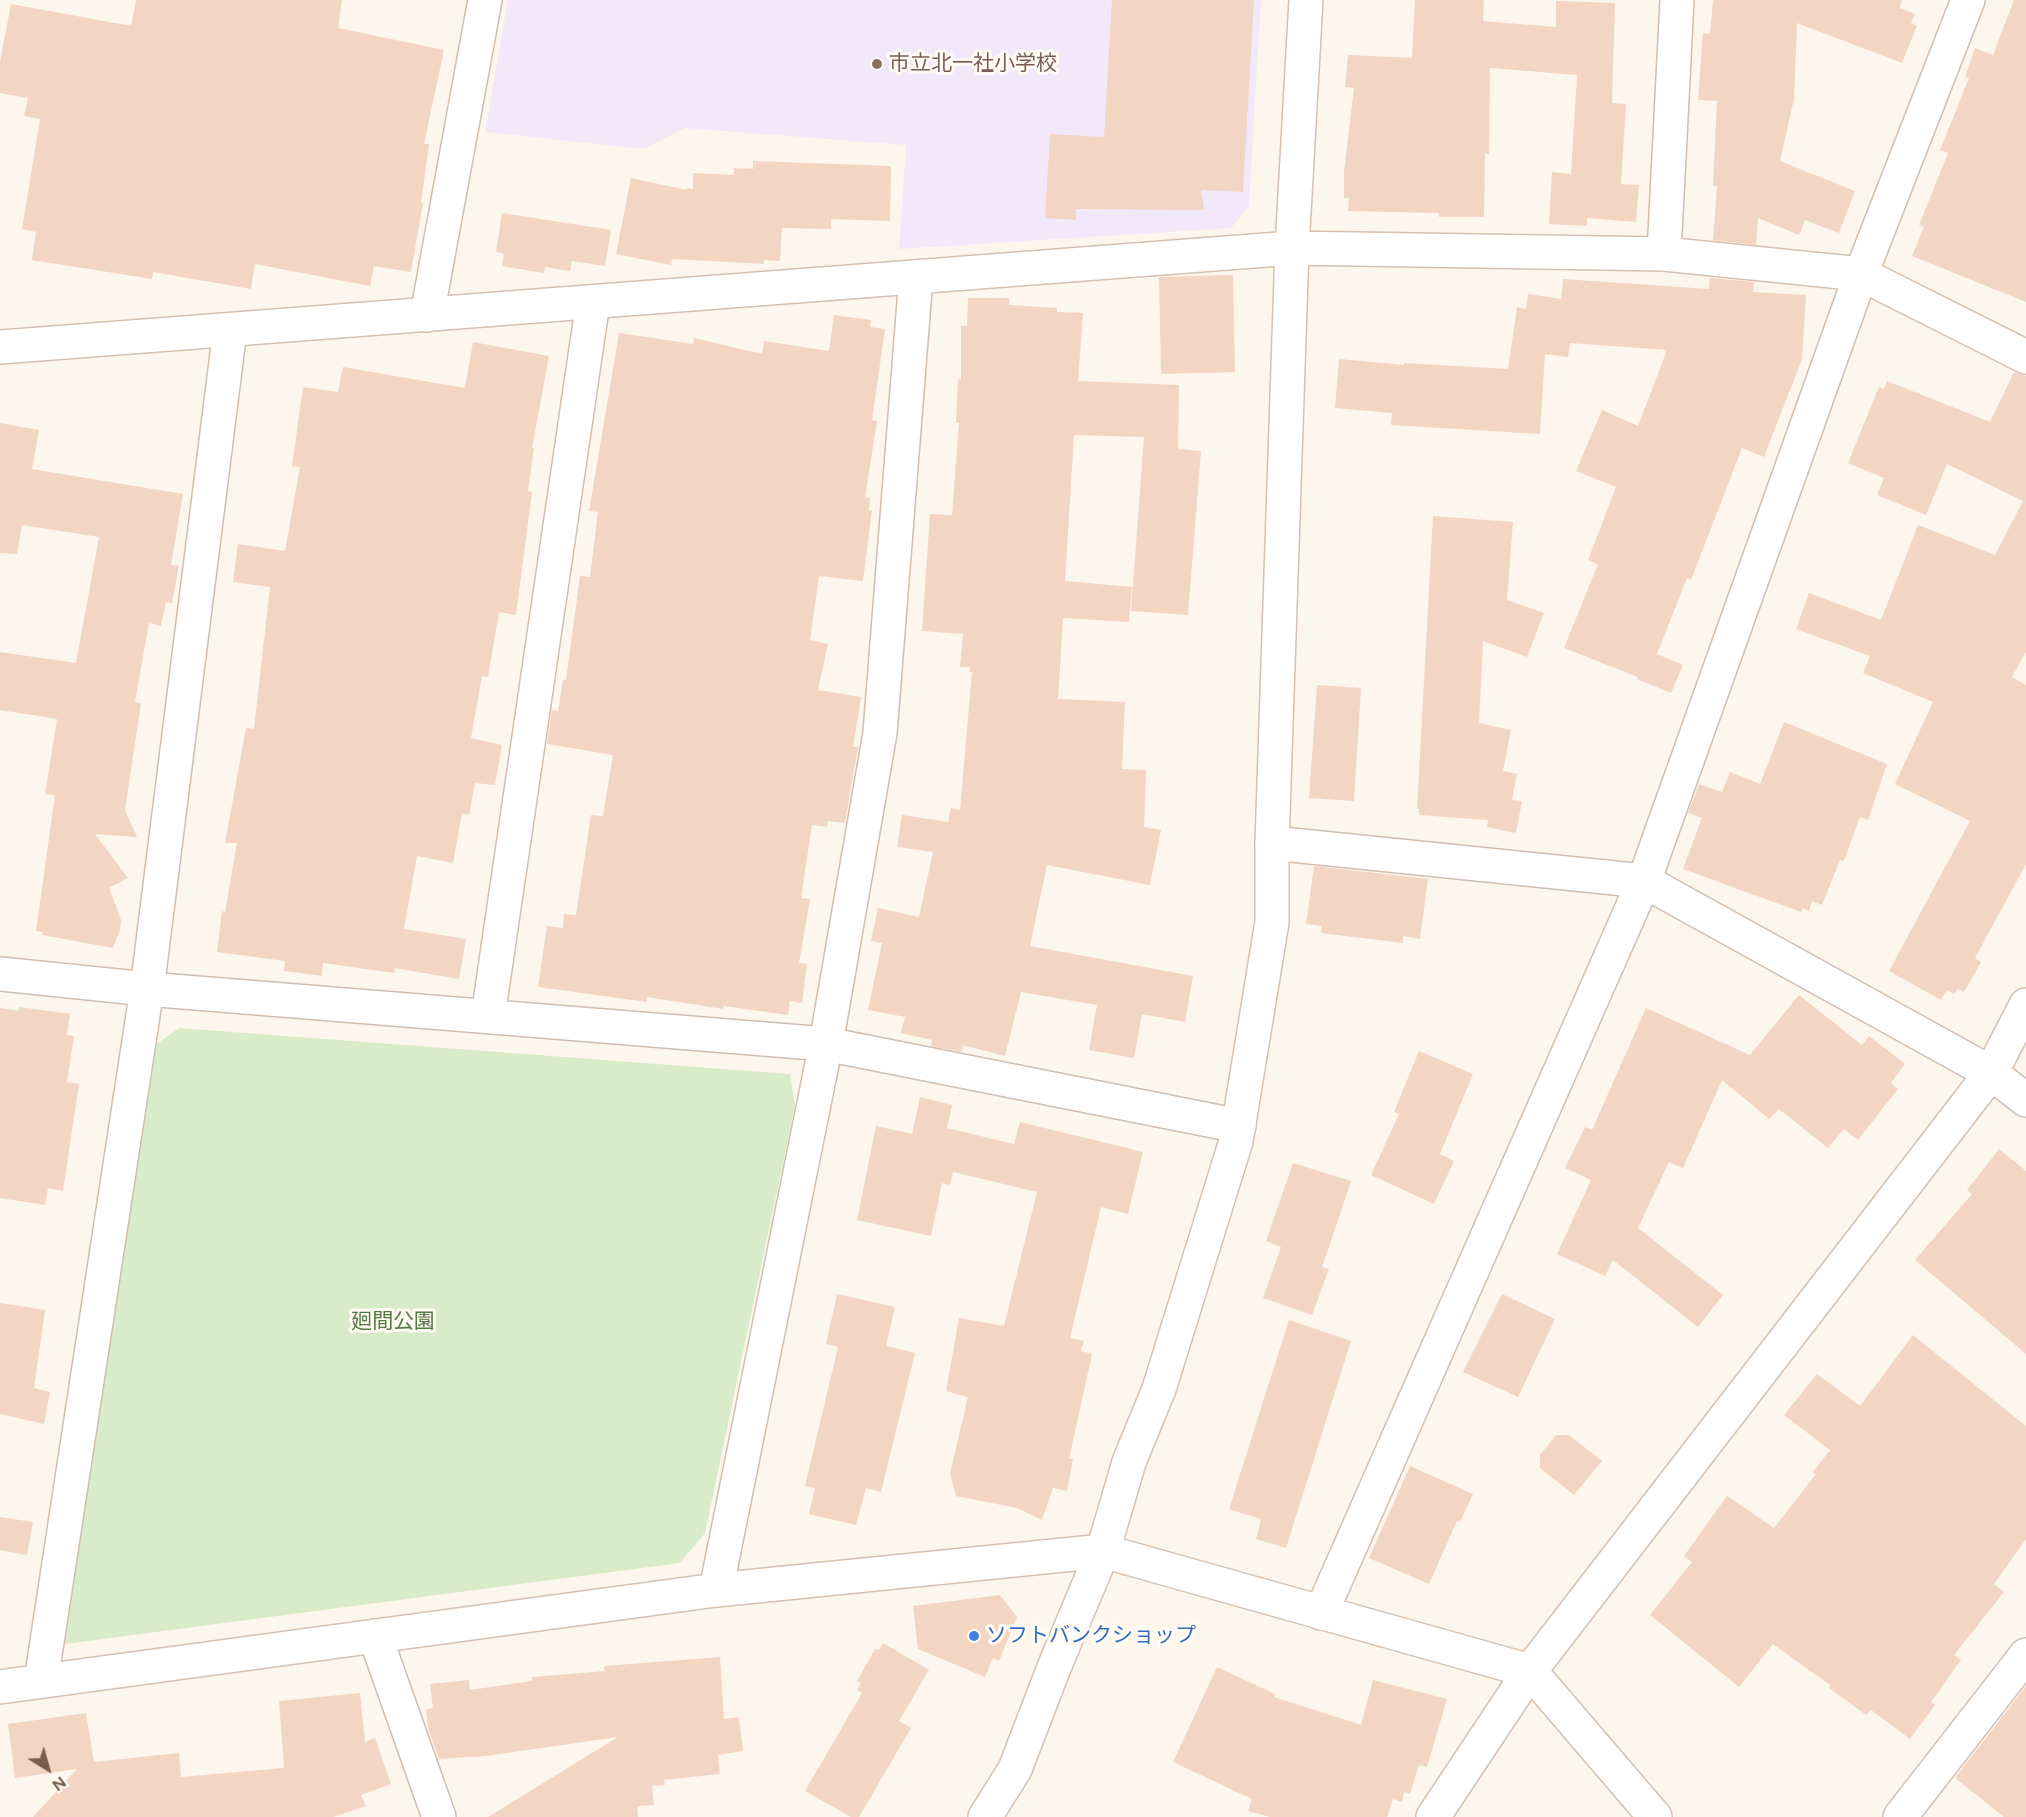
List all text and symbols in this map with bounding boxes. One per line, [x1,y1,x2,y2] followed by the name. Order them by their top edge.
[889,51,1057,77] place label: 市立北一社小学校
[870,57,884,71] marker: 市立北一社小学校
[351,1309,435,1335] park label: 廻間公園
[986,1623,1196,1649] place label: ソフトバンクショップ
[967,1629,981,1643] marker: ソフトバンクショップ
[18,1739,78,1799] north arrow
[48,1772,70,1795] text: N

